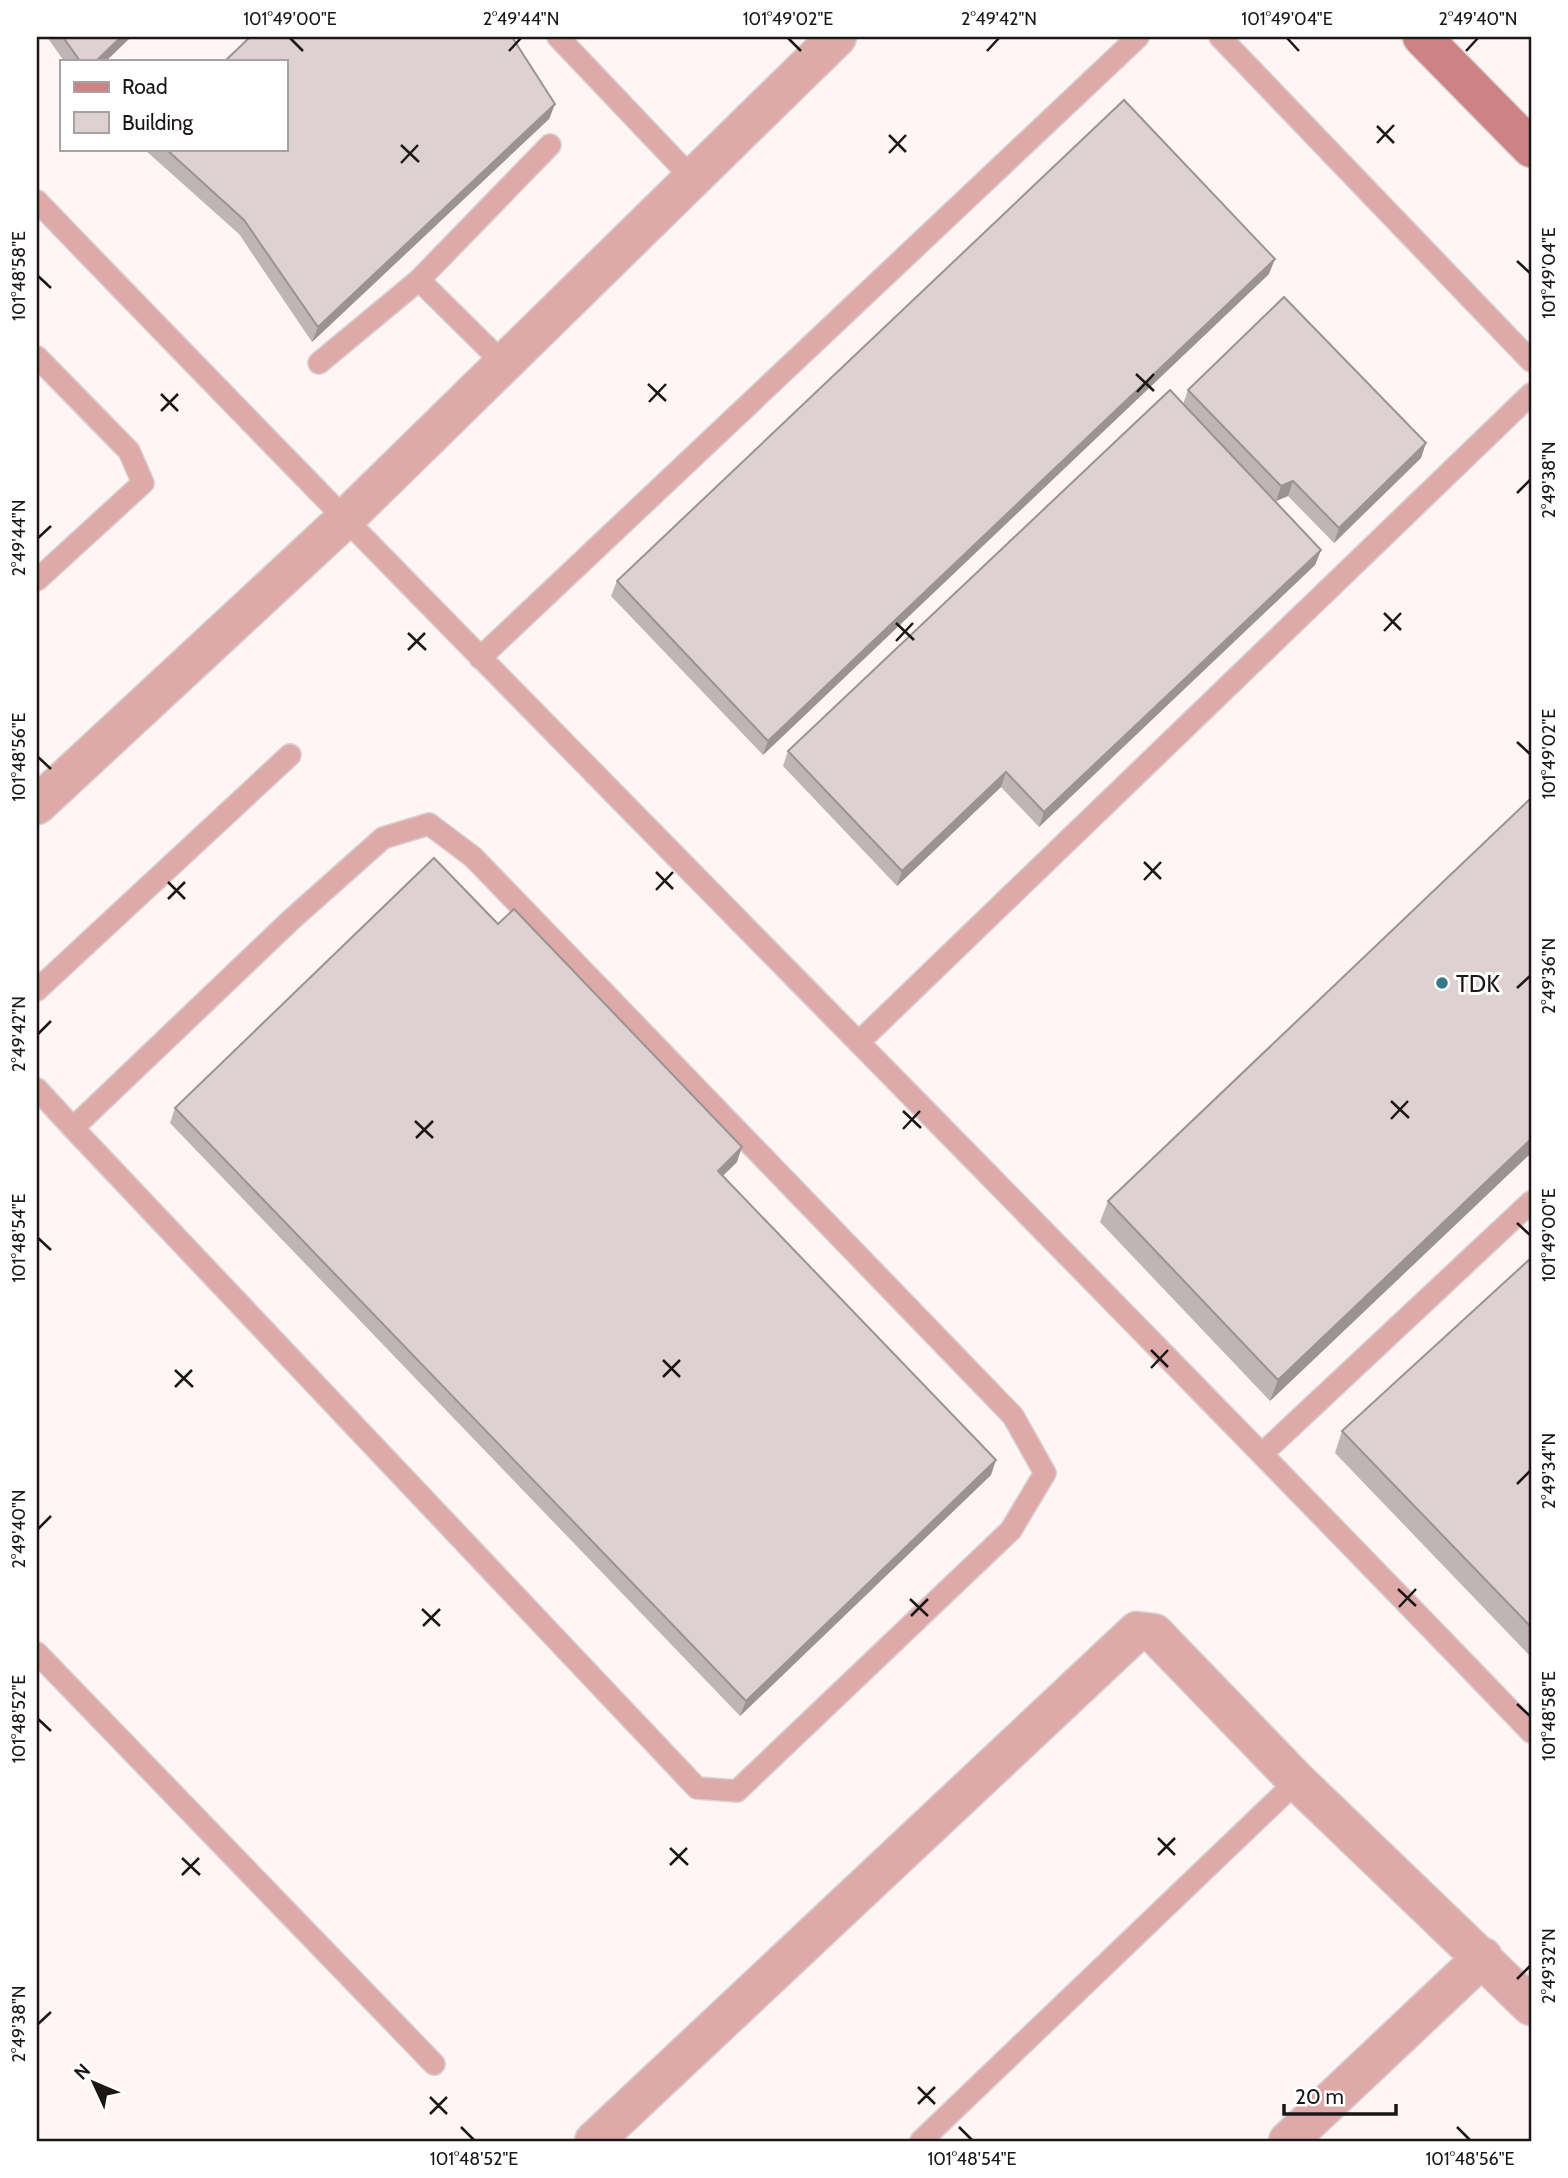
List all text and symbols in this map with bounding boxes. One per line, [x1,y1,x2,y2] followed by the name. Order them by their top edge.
[243,8,337,30] text: 101°49'00"E
[483,8,559,30] text: 2°49'44"N
[743,8,833,30] text: 101°49'02"E
[961,8,1037,30] text: 2°49'42"N
[1241,8,1333,30] text: 101°49'04"E
[1438,8,1518,30] text: 2°49'40"N
[60,60,287,150] legend
[122,74,168,99] text: Road
[122,110,194,135] text: Building
[1538,227,1560,319] text: 101°49'04"E
[8,231,30,321] text: 101°48'58"E
[1538,441,1560,519] text: 2°49'38"N
[8,500,30,576] text: 2°49'44"N
[1538,709,1560,799] text: 101°49'02"E
[8,712,30,802] text: 101°48'56"E
[1538,938,1560,1014] text: 2°49'36"N
[1456,969,1500,998] place label: TDK
[1434,975,1450,991] marker: TDK
[8,996,30,1072] text: 2°49'42"N
[1538,1188,1560,1282] text: 101°49'00"E
[8,1193,30,1283] text: 101°48'54"E
[1538,1433,1560,1509] text: 2°49'34"N
[8,1489,30,1569] text: 2°49'40"N
[1538,1671,1560,1761] text: 101°48'58"E
[8,1675,30,1763] text: 101°48'52"E
[1538,1928,1560,2004] text: 2°49'32"N
[8,1985,30,2063] text: 2°49'38"N
[60,2048,130,2118] north arrow
[69,2059,95,2084] text: N
[1284,2073,1396,2117] scale bar
[1295,2084,1344,2109] text: 20 m
[430,2148,518,2170] text: 101°48'52"E
[927,2148,1017,2170] text: 101°48'54"E
[1425,2148,1515,2170] text: 101°48'56"E

